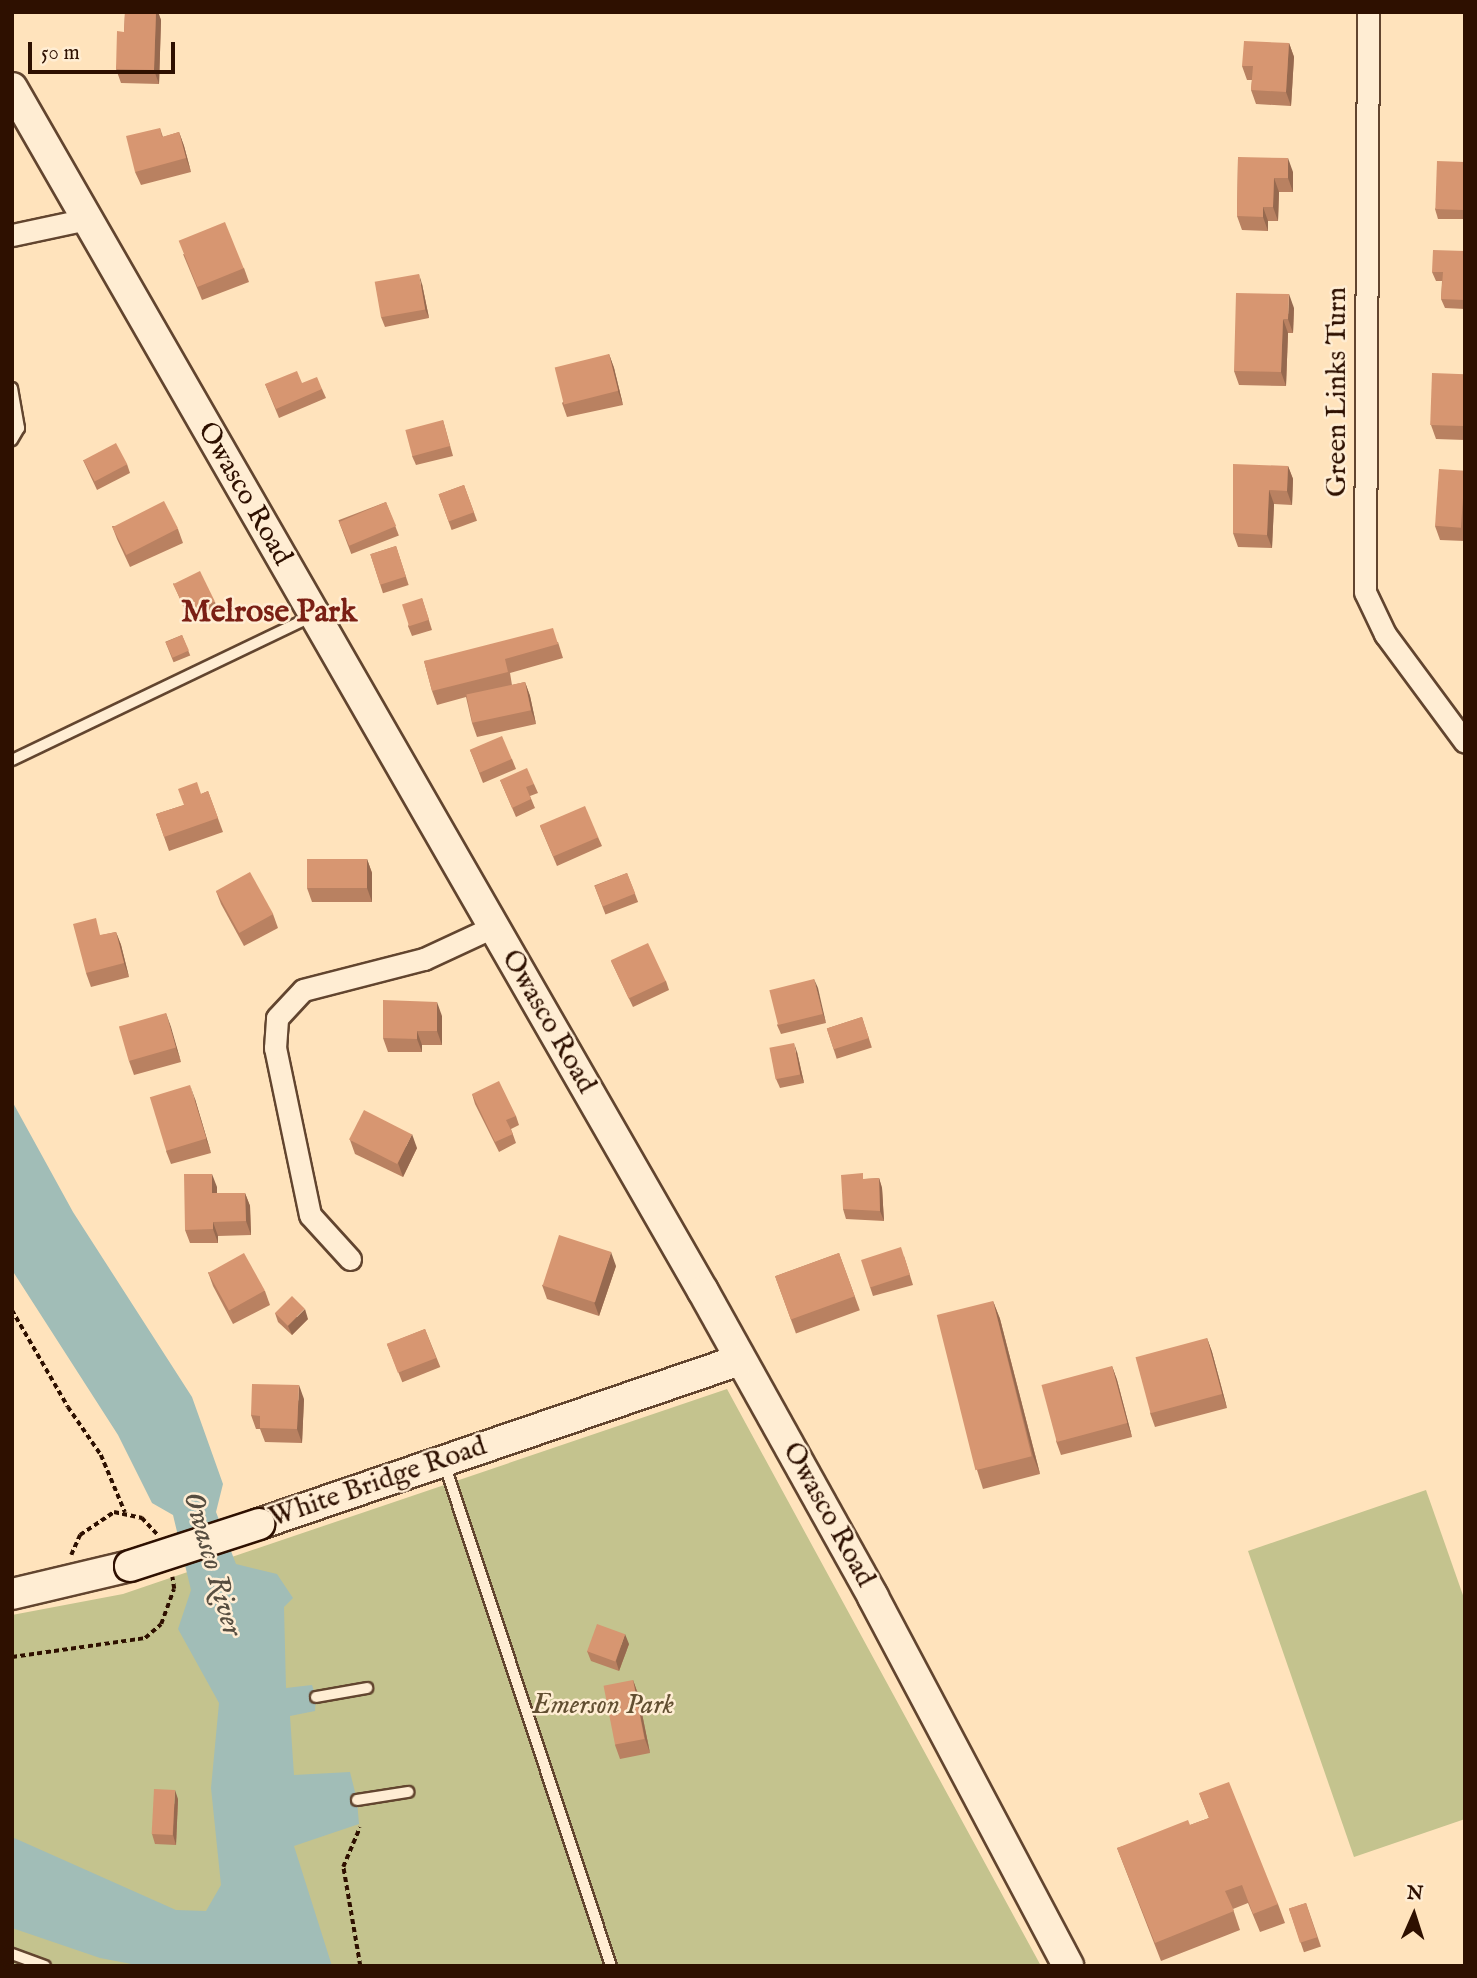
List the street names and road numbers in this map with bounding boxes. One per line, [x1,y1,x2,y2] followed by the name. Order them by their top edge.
[1321,287,1355,497] street label: Green Links Turn
[189,416,299,572] street label: Owasco Road
[493,944,603,1100] street label: Owasco Road
[265,1430,491,1536] street label: White Bridge Road
[775,1437,881,1593] street label: Owasco Road

